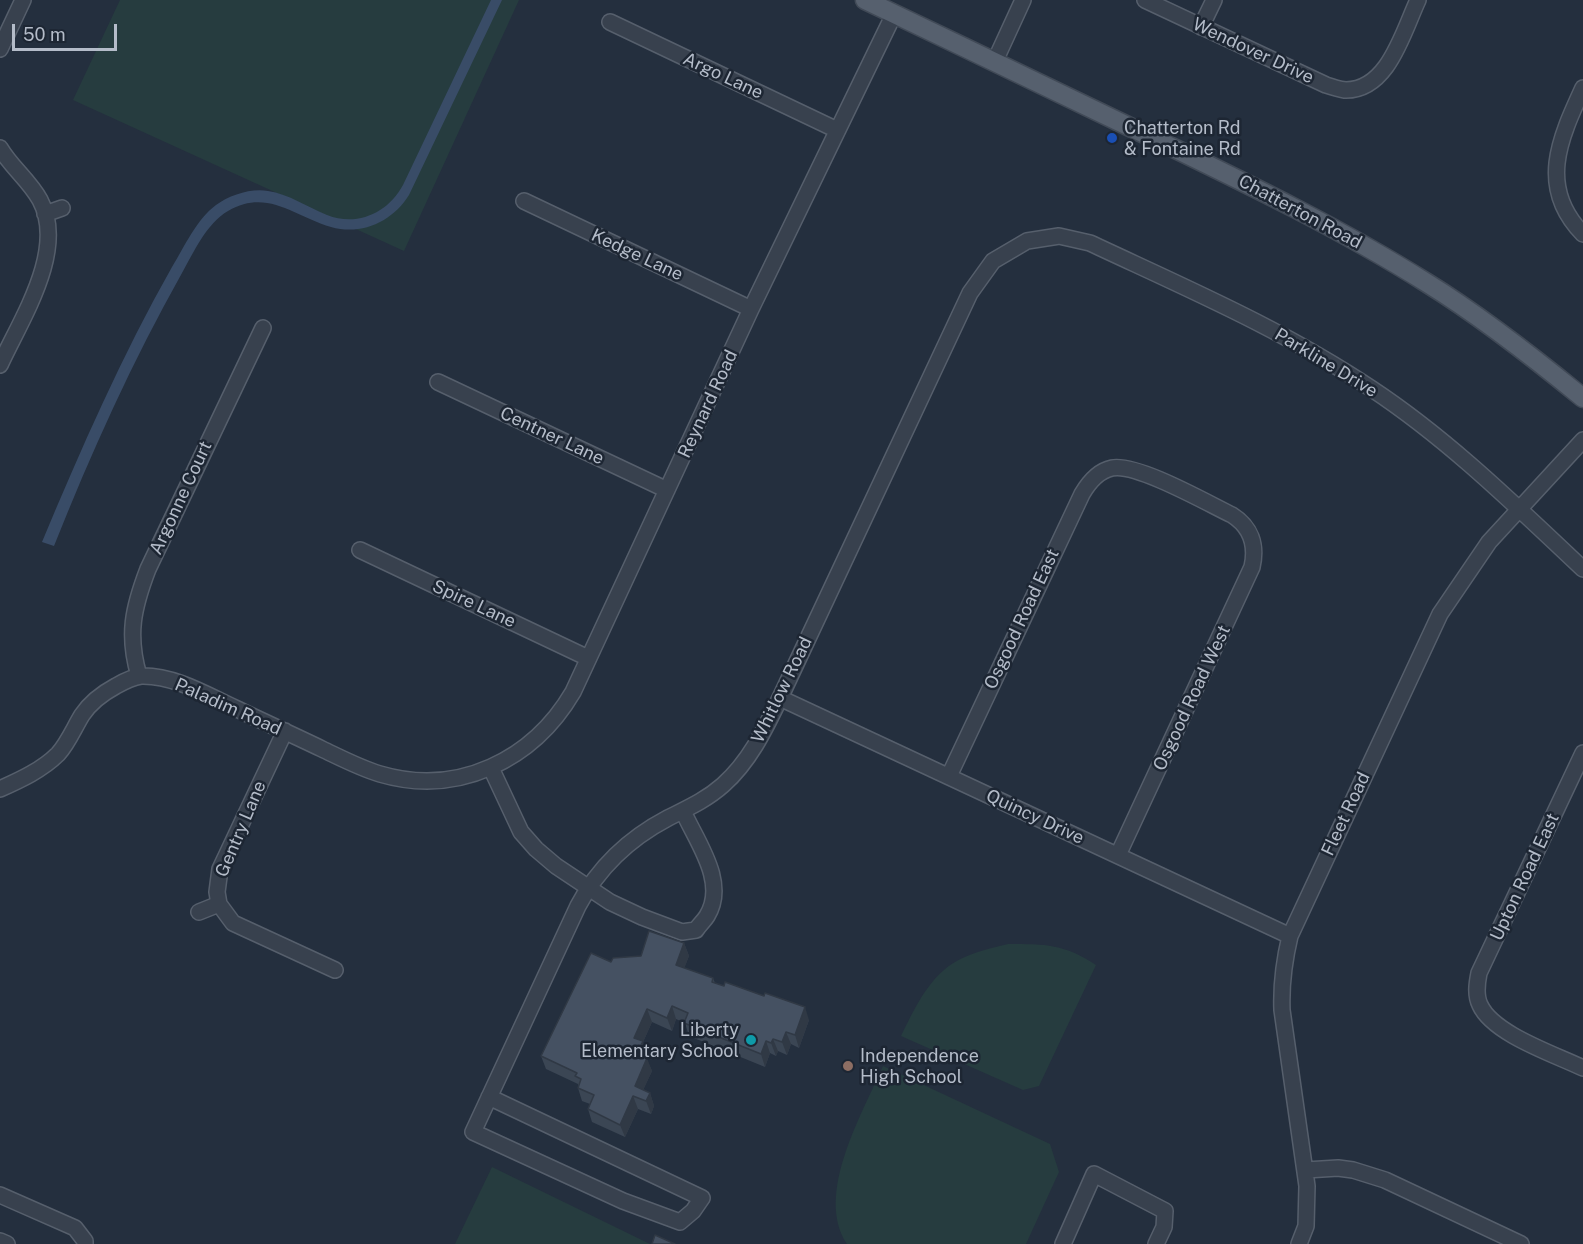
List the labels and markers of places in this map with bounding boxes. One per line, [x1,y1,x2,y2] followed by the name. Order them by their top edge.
[1124,117,1241,160] place label: Chatterton Rd & Fontaine Rd
[1105,131,1119,145] marker: Chatterton Rd & Fontaine Rd
[581,1019,739,1062] place label: Liberty Elementary School
[744,1033,758,1047] marker: Liberty Elementary School
[860,1045,979,1088] place label: Independence High School
[841,1059,855,1073] marker: Independence High School

